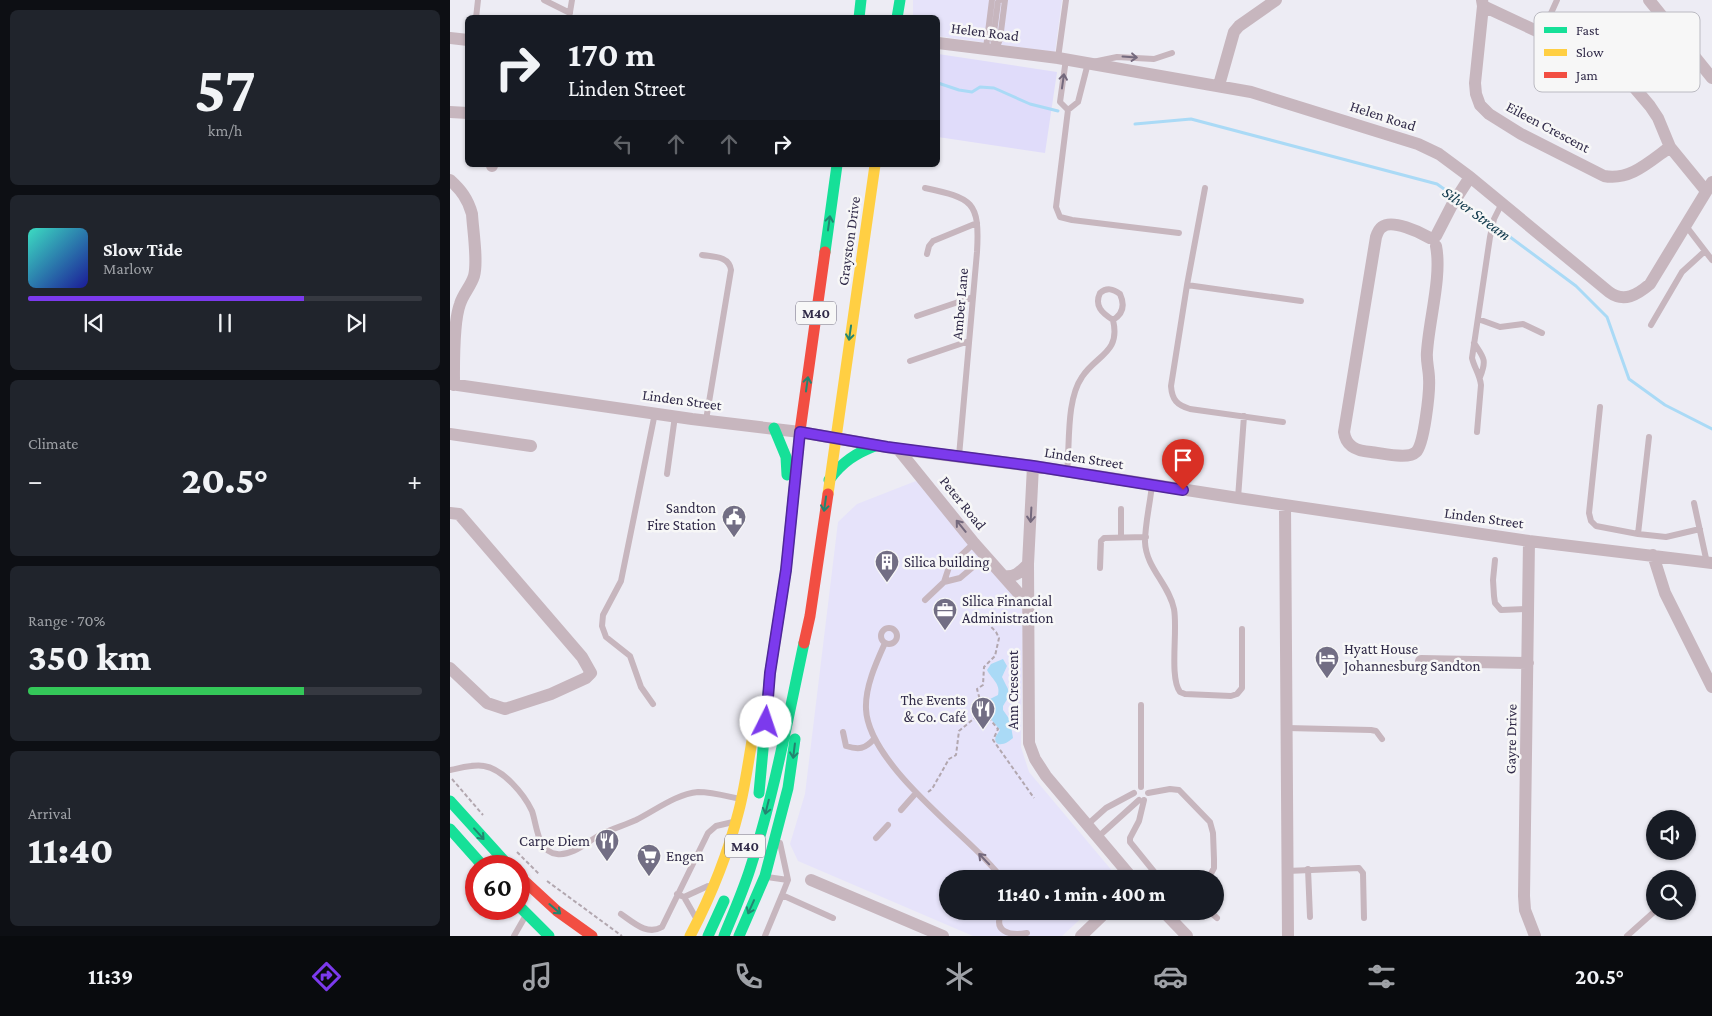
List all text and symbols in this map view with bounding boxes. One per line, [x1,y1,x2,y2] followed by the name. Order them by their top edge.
[1534,12,1700,92] legend
[950,20,1020,44] street label: Helen Road
[1576,22,1600,38] text: Fast
[485,35,550,100] icon: right
[568,35,655,74] text: 170 m
[1576,44,1604,60] text: Slow
[194,53,256,125] text: 57
[1122,53,1138,62] one-way arrow
[1574,67,1598,83] text: Jam
[1058,73,1068,89] one-way arrow
[568,76,685,101] text: Linden Street
[1348,98,1418,134] street label: Helen Road
[1504,98,1593,156] street label: Eileen Crescent
[208,122,242,139] text: km/h
[609,130,637,158] icon: left
[662,130,690,158] icon: ahead
[715,130,743,158] icon: ahead
[768,130,796,158] icon: right
[1439,183,1514,244] water label: Silver Stream
[835,195,864,287] street label: Grayston Drive
[824,215,834,231] one-way arrow
[103,239,183,260] text: Slow Tide
[103,260,153,277] text: Marlow
[949,267,971,341] street label: Amber Lane
[796,302,836,324] road number: M40
[80,309,108,337] icon: previous
[211,309,239,337] icon: pause
[342,309,370,337] icon: next
[845,324,855,340] one-way arrow
[802,376,812,392] one-way arrow
[641,387,724,414] street label: Linden Street
[28,435,78,452] text: Climate
[1162,439,1204,490] pin
[1043,444,1126,472] street label: Linden Street
[1169,446,1197,474] icon: arrive
[181,459,269,501] text: 20.5°
[28,465,43,496] text: −
[407,465,422,496] text: +
[937,473,989,533] street label: Peter Road
[820,496,830,512] one-way arrow
[647,500,716,533] place label: Sandton Fire Station
[721,504,747,538] public building icon: Sandton Fire Station
[1443,505,1526,532] street label: Linden Street
[1026,506,1036,522] one-way arrow
[956,520,967,533] one-way arrow
[874,549,900,583] building icon: Silica building
[904,554,989,571] place label: Silica building
[962,593,1054,626] place label: Silica Financial Administration
[932,597,958,631] office icon: Silica Financial Administration
[28,612,105,629] text: Range · 70%
[28,636,151,678] text: 350 km
[1342,641,1480,675] place label: Hyatt House Johannesburg Sandton
[1314,645,1340,679] hotel icon: Hyatt House Johannesburg Sandton
[1005,649,1021,730] street label: Ann Crescent
[900,692,966,725] place label: The Events & Co. Café
[739,695,791,747] position arrow
[970,696,996,730] restaurant icon: The Events & Co. Café
[1502,703,1521,774] street label: Gayre Drive
[789,743,799,759] one-way arrow
[762,799,771,815] one-way arrow
[28,805,72,822] text: Arrival
[1646,810,1696,920] map controls
[1646,810,1696,860] button: sound
[473,828,485,841] one-way arrow
[594,828,620,862] restaurant icon: Carpe Diem
[28,829,114,871] text: 11:40
[519,833,590,850] place label: Carpe Diem
[725,834,765,858] road number: M40
[636,843,662,877] supermarket icon: Engen
[666,848,704,865] place label: Engen
[978,852,990,865] one-way arrow
[465,855,530,920] speed limit sign: 60
[1646,870,1696,920] button: search
[998,884,1165,905] text: 11:40 · 1 min · 400 m
[746,899,756,914] one-way arrow
[549,904,562,915] one-way arrow
[309,959,344,994] icon: directions
[520,959,555,994] icon: music
[731,959,766,994] icon: phone
[942,959,977,994] icon: climate
[1153,959,1188,994] icon: car
[1364,959,1399,994] icon: filters
[88,964,133,989] text: 11:39
[1575,964,1624,989] text: 20.5°

